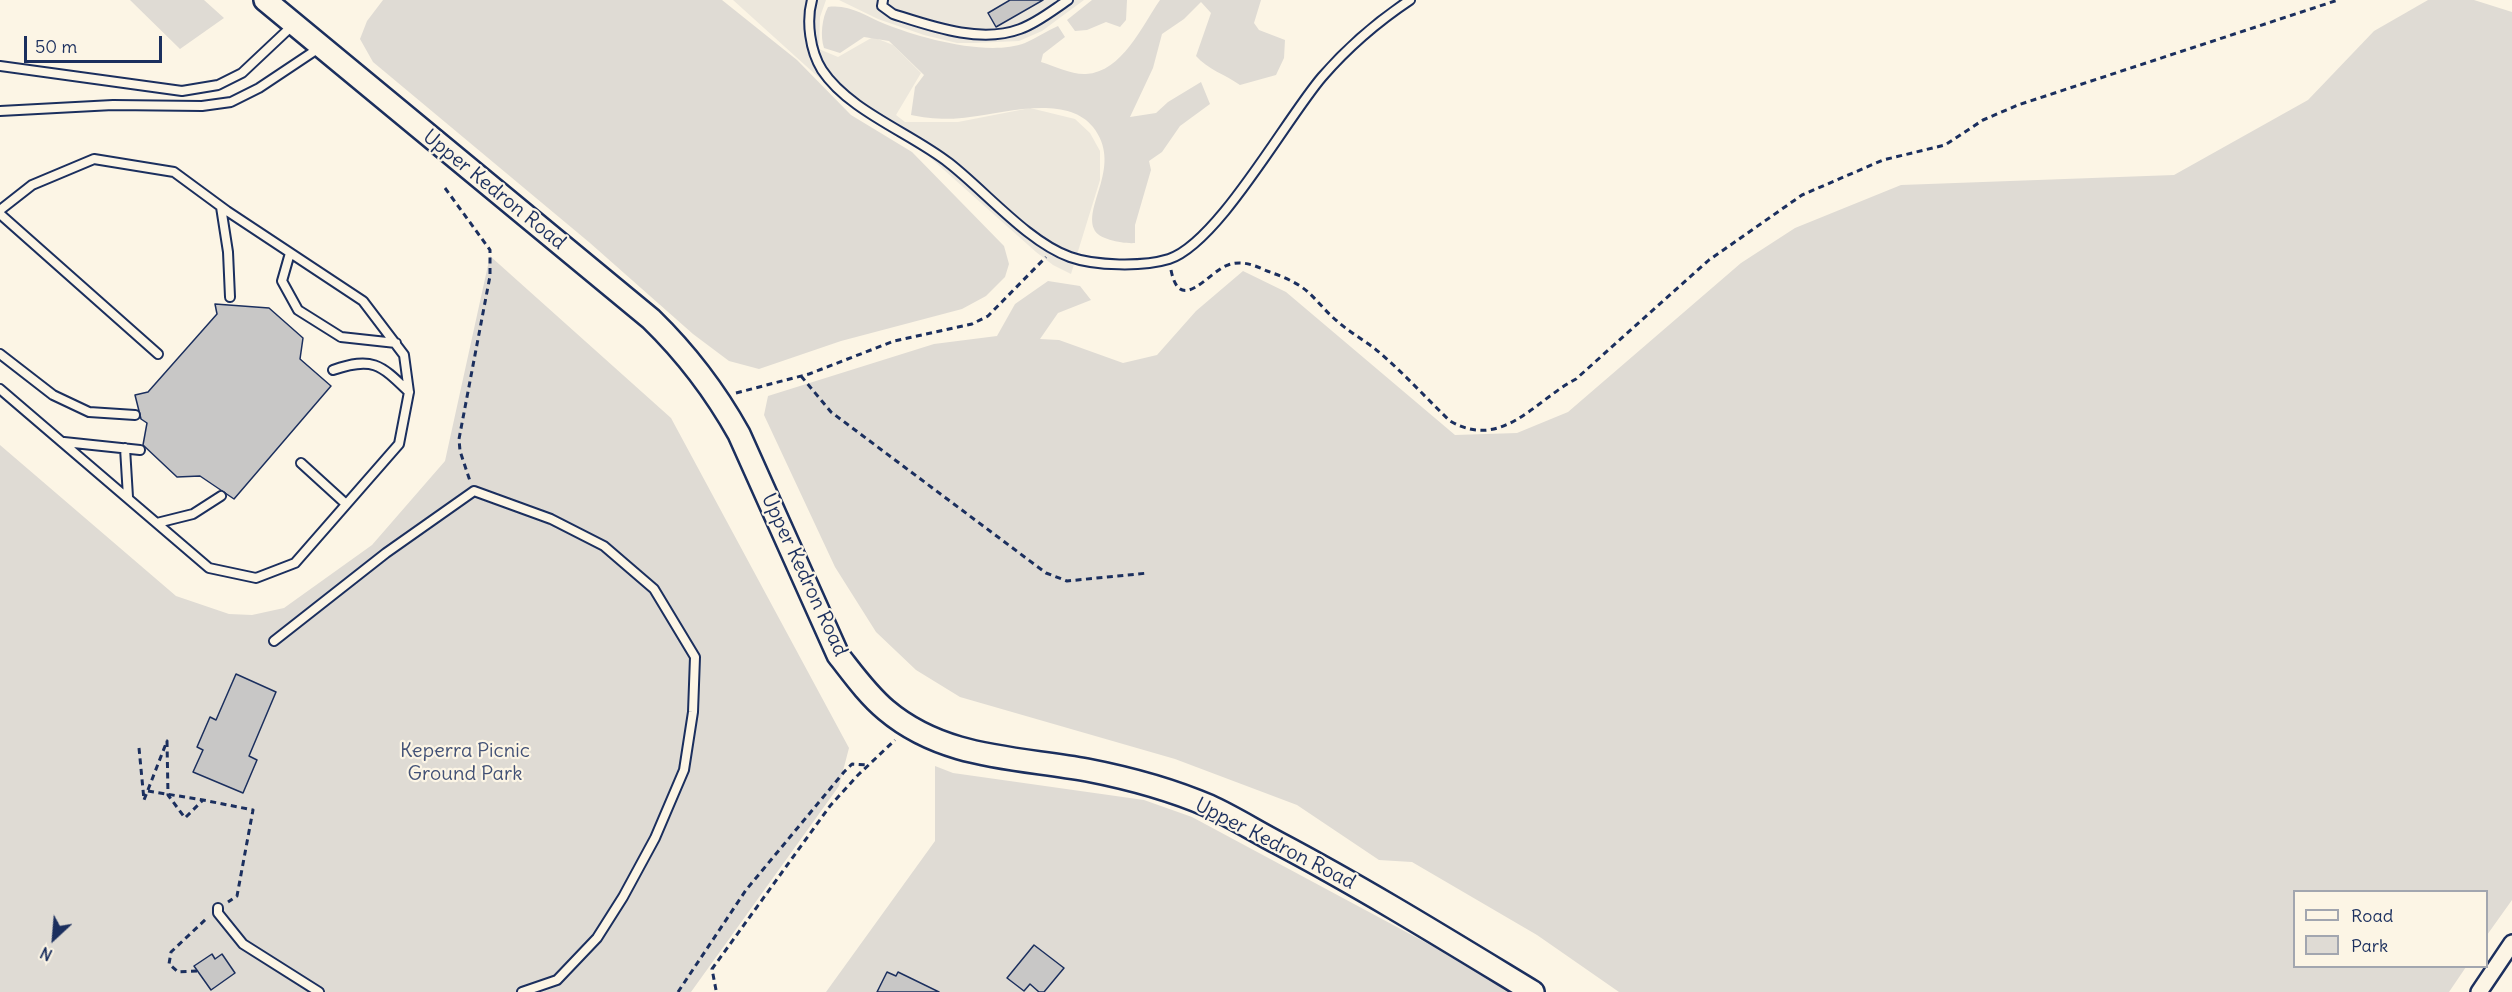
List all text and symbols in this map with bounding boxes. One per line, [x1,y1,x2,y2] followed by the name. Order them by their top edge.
[27,24,165,62] scale bar
[35,35,77,58] text: 50 m
[418,125,570,255] street label: Upper Kedron Road
[756,490,852,660] street label: Upper Kedron Road
[400,739,530,786] park label: Keperra Picnic Ground Park
[1191,793,1359,895] street label: Upper Kedron Road
[2293,890,2488,968] legend
[2351,904,2393,927] text: Road
[24,908,84,968] north arrow
[2351,934,2388,957] text: Park
[37,943,55,966] text: N

